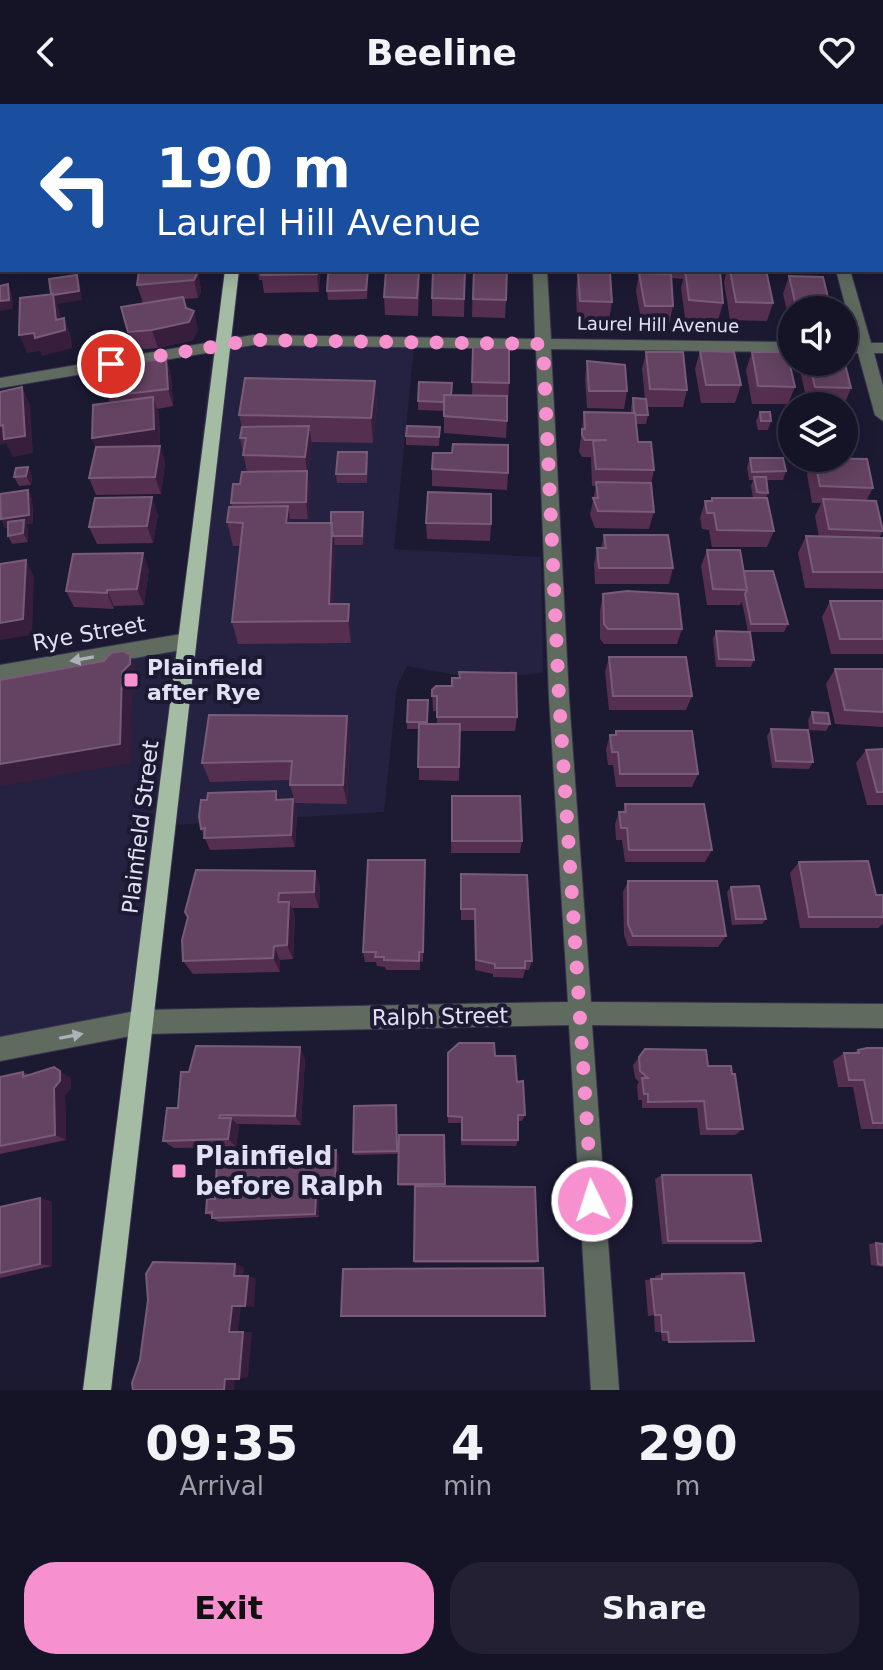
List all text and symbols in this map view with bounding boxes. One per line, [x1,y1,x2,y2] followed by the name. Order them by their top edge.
[24,30,68,74] icon: back
[815,30,859,74] icon: heart
[366,32,517,73] text: Beeline
[156,135,351,200] text: 190 m
[24,136,128,240] icon: left
[156,202,481,243] text: Laurel Hill Avenue
[778,296,858,472] map controls
[778,296,858,376] button: sound
[577,313,739,336] street label: Laurel Hill Avenue
[77,330,145,398] pin
[89,342,133,386] icon: arrive
[778,392,858,472] button: layers
[31,611,148,656] street label: Rye Street
[69,653,94,666] one-way arrow
[147,655,263,705] place label: Plainfield after Rye
[122,671,140,689] marker: Plainfield after Rye
[117,739,164,915] street label: Plainfield Street
[372,1003,509,1030] street label: Ralph Street
[58,1029,83,1041] one-way arrow
[195,1141,384,1201] place label: Plainfield before Ralph
[550,1159,634,1243] position arrow
[170,1162,188,1180] marker: Plainfield before Ralph
[145,1415,298,1471] text: 09:35
[451,1415,484,1471] text: 4
[638,1415,738,1471] text: 290
[179,1471,264,1501] text: Arrival
[443,1471,492,1501] text: min
[675,1471,700,1501] text: m
[24,1562,434,1654] button: Exit
[450,1562,859,1654] button: Share

